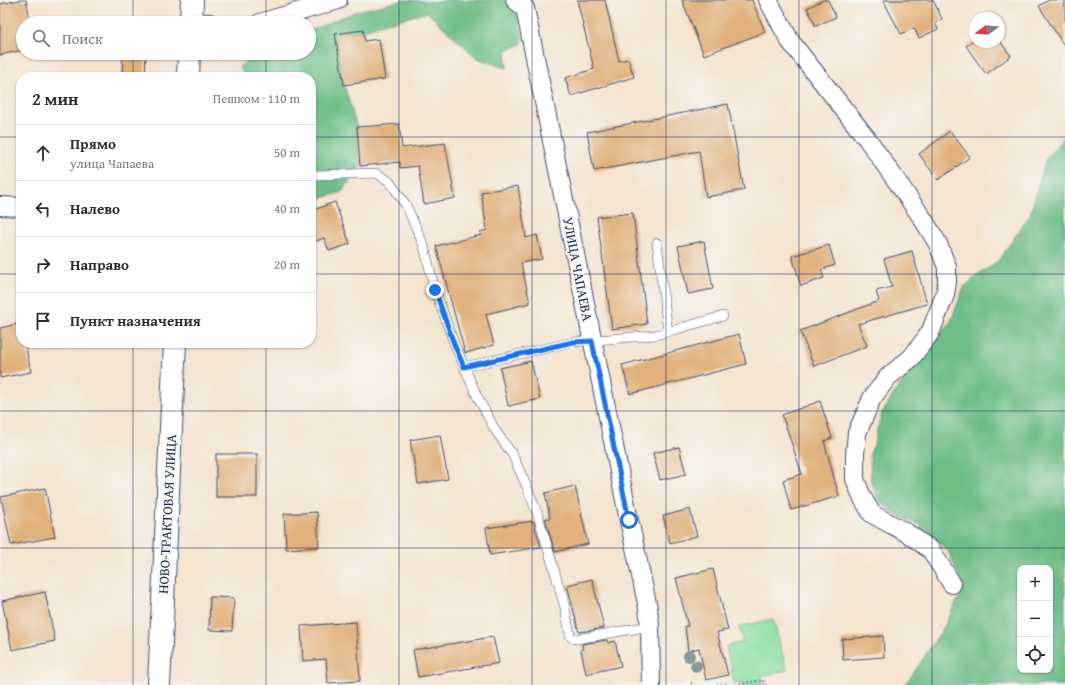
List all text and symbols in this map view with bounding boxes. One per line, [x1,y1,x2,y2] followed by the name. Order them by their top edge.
[969,12,1005,48] north arrow
[16,16,316,60] search box
[30,27,52,49] icon: search
[62,28,103,49] text: Поиск
[32,86,78,111] text: 2 мин
[213,89,300,108] text: Пешком · 110 m
[70,133,116,154] text: Прямо
[32,142,54,164] icon: ahead
[274,143,300,162] text: 50 m
[70,154,154,173] text: улица Чапаева
[32,198,54,220] icon: left
[70,198,120,219] text: Налево
[274,199,300,218] text: 40 m
[558,215,598,323] street label: УЛИЦА ЧАПАЕВА
[32,254,54,276] icon: right
[70,254,129,275] text: Направо
[274,255,300,274] text: 20 m
[426,281,444,299] route end
[32,310,54,332] icon: arrive
[70,310,201,331] text: Пункт назначения
[153,433,181,594] street label: НОВО-ТРАКТОВАЯ УЛИЦА
[620,511,638,529] route start
[1017,565,1053,673] map controls
[1017,565,1053,601] button: +
[1017,601,1053,637] button: −
[1017,637,1053,673] button: locate

